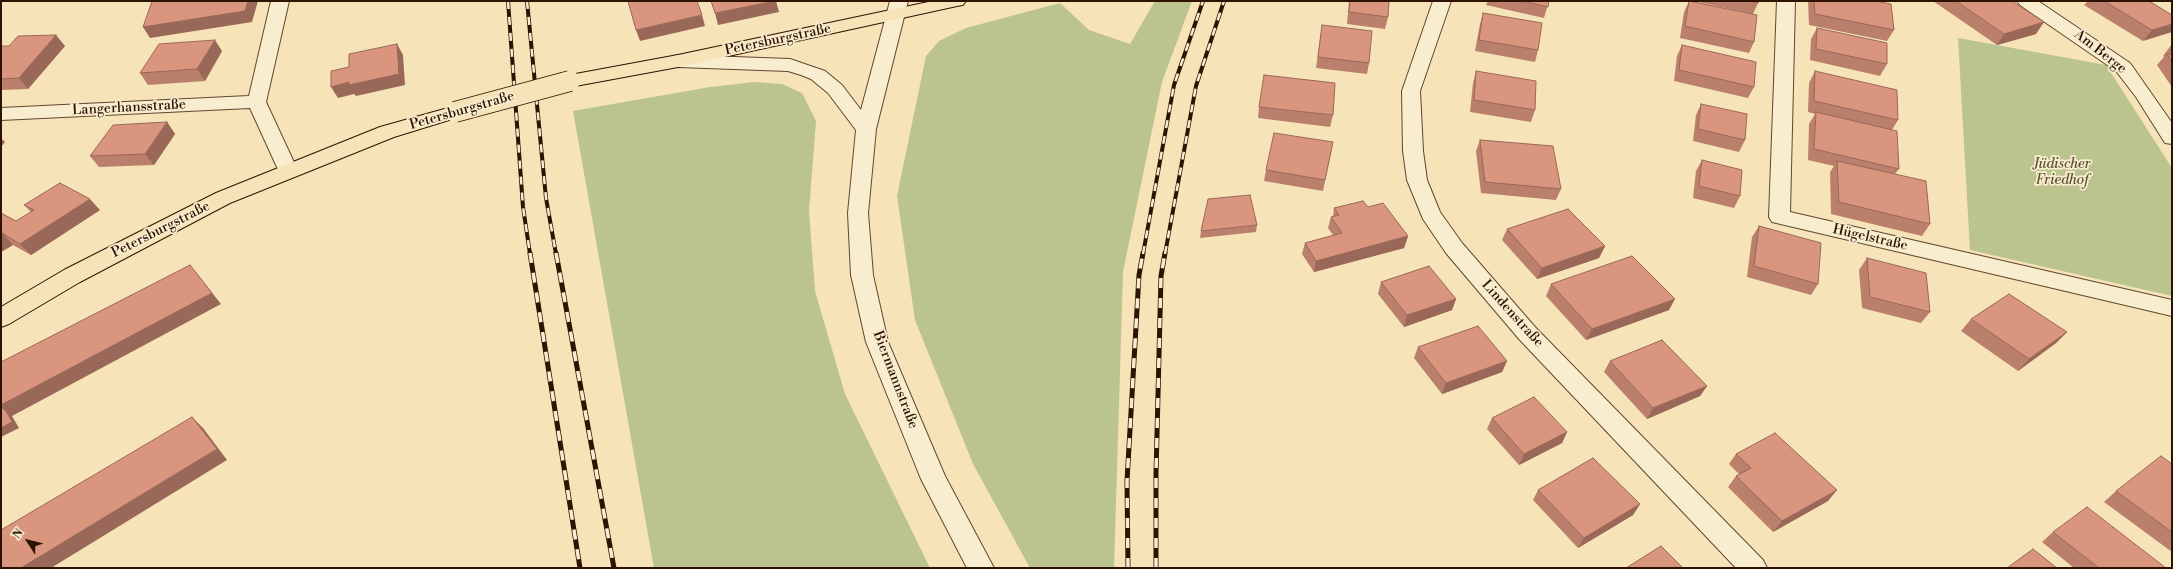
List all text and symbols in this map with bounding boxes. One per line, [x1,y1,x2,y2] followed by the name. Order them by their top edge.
[723,21,833,59] street label: Petersburgstraße
[2070,26,2130,78] street label: Am Berge
[408,88,516,134] street label: Petersburgstraße
[72,97,186,119] street label: Langerhansstraße
[2033,157,2091,190] park label: Jüdischer Friedhof
[109,198,213,262] street label: Petersburgstraße
[1831,221,1909,255] street label: Hügelstraße
[1477,277,1547,351] street label: Lindenstraße
[869,329,921,431] street label: Biermannstraße
[8,521,48,561] north arrow
[10,526,27,542] text: N

